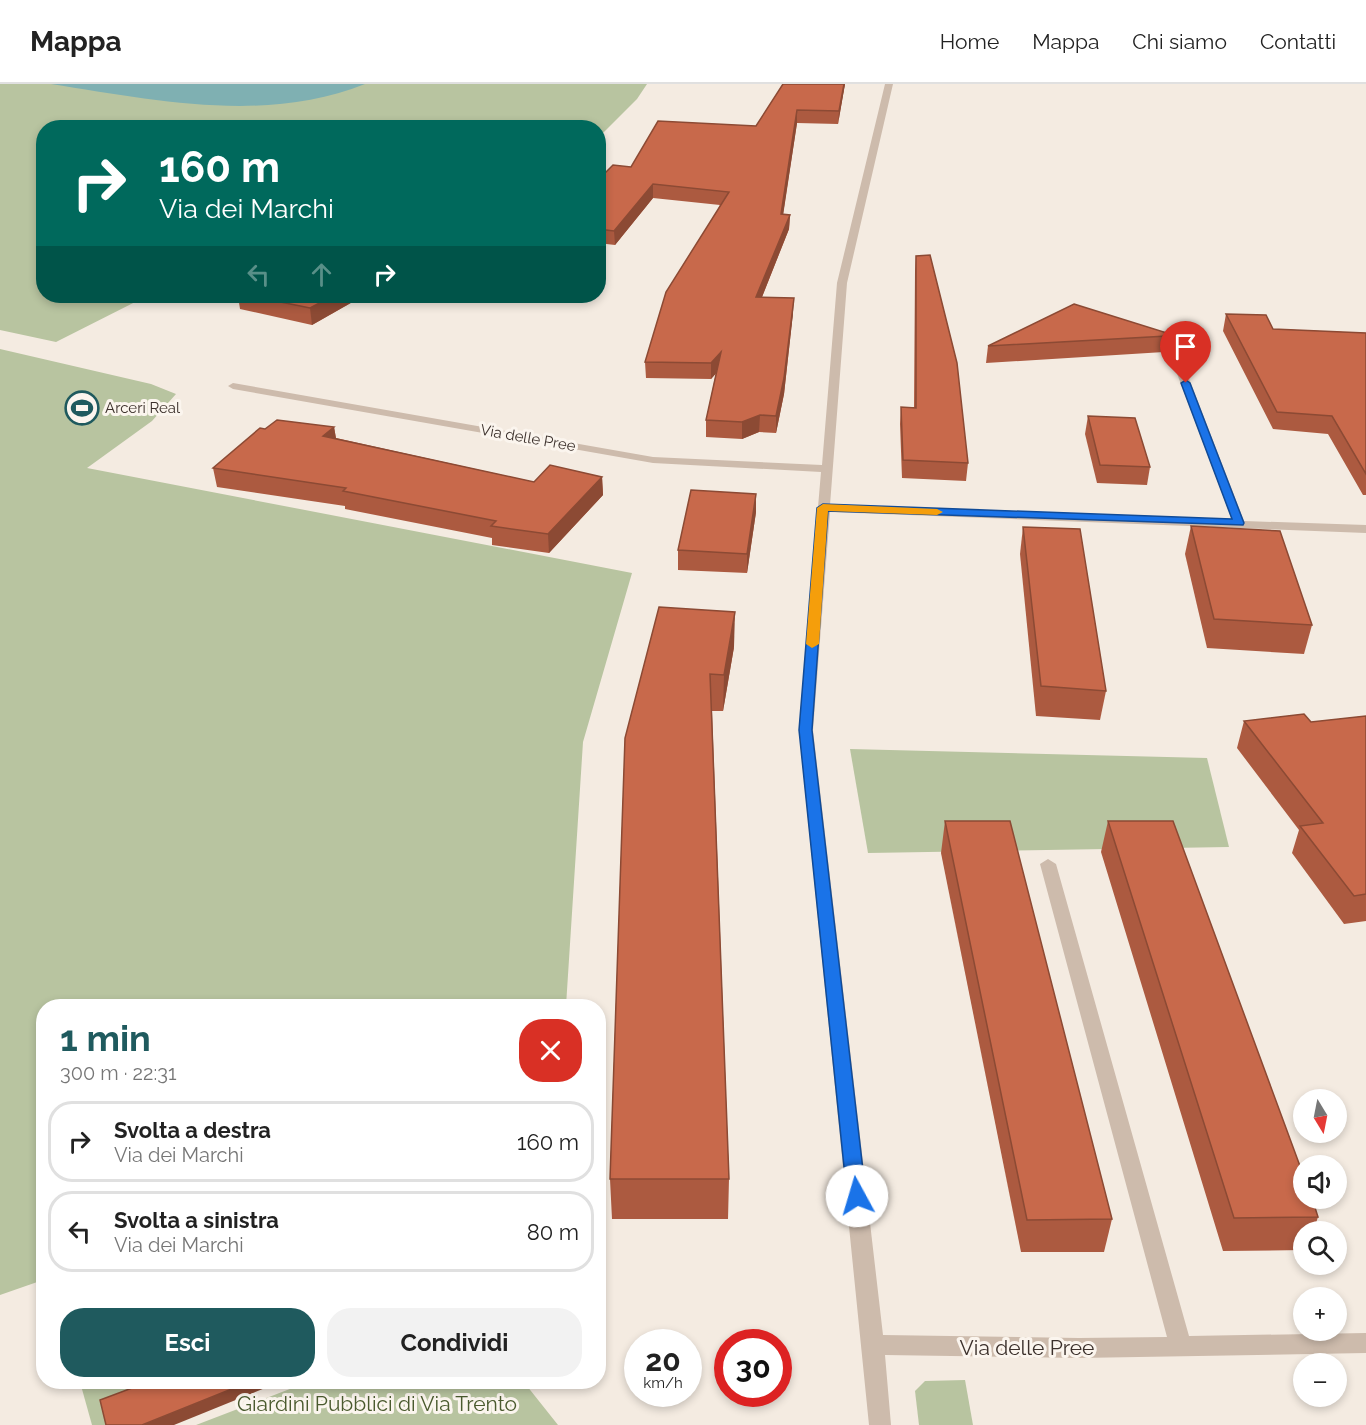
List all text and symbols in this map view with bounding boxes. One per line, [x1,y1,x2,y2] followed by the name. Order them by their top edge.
[30,25,122,58] text: Mappa
[940,29,999,54] text: Home
[1032,29,1099,54] text: Mappa
[1132,29,1227,54] text: Chi siamo
[1260,29,1336,54] text: Contatti
[159,143,280,192] text: 160 m
[60,144,138,222] icon: right
[159,193,334,224] text: Via dei Marchi
[242,258,275,291] icon: left
[305,258,338,291] icon: ahead
[368,258,401,291] icon: right
[1160,321,1211,383] pin
[1169,330,1202,363] icon: arrive
[64,390,100,426] sports icon: Arceri Real
[105,399,181,417] place label: Arceri Real
[479,421,577,455] street label: Via delle Pree
[60,1017,151,1059] text: 1 min
[519,1019,582,1082] button: close
[60,1061,176,1085] text: 300 m · 22:31
[1293,1089,1347,1143] north arrow
[1293,1089,1347,1407] map controls
[114,1117,271,1143] text: Svolta a destra
[63,1125,96,1158] icon: right
[517,1129,579,1155] text: 160 m
[114,1143,244,1167] text: Via dei Marchi
[1293,1155,1347,1209] button: sound
[825,1164,889,1228] position arrow
[114,1207,279,1233] text: Svolta a sinistra
[63,1215,96,1248] icon: left
[527,1219,579,1245] text: 80 m
[1293,1221,1347,1275] button: search
[114,1233,244,1257] text: Via dei Marchi
[1293,1287,1347,1341] button: +
[60,1308,315,1377] button: Esci
[327,1308,582,1377] button: Condividi
[714,1329,792,1407] speed limit sign: 30
[960,1335,1094,1360] street label: Via delle Pree
[645,1343,681,1378] text: 20
[1293,1353,1347,1407] button: −
[643,1374,683,1392] text: km/h
[237,1391,517,1416] park label: Giardini Pubblici di Via Trento

